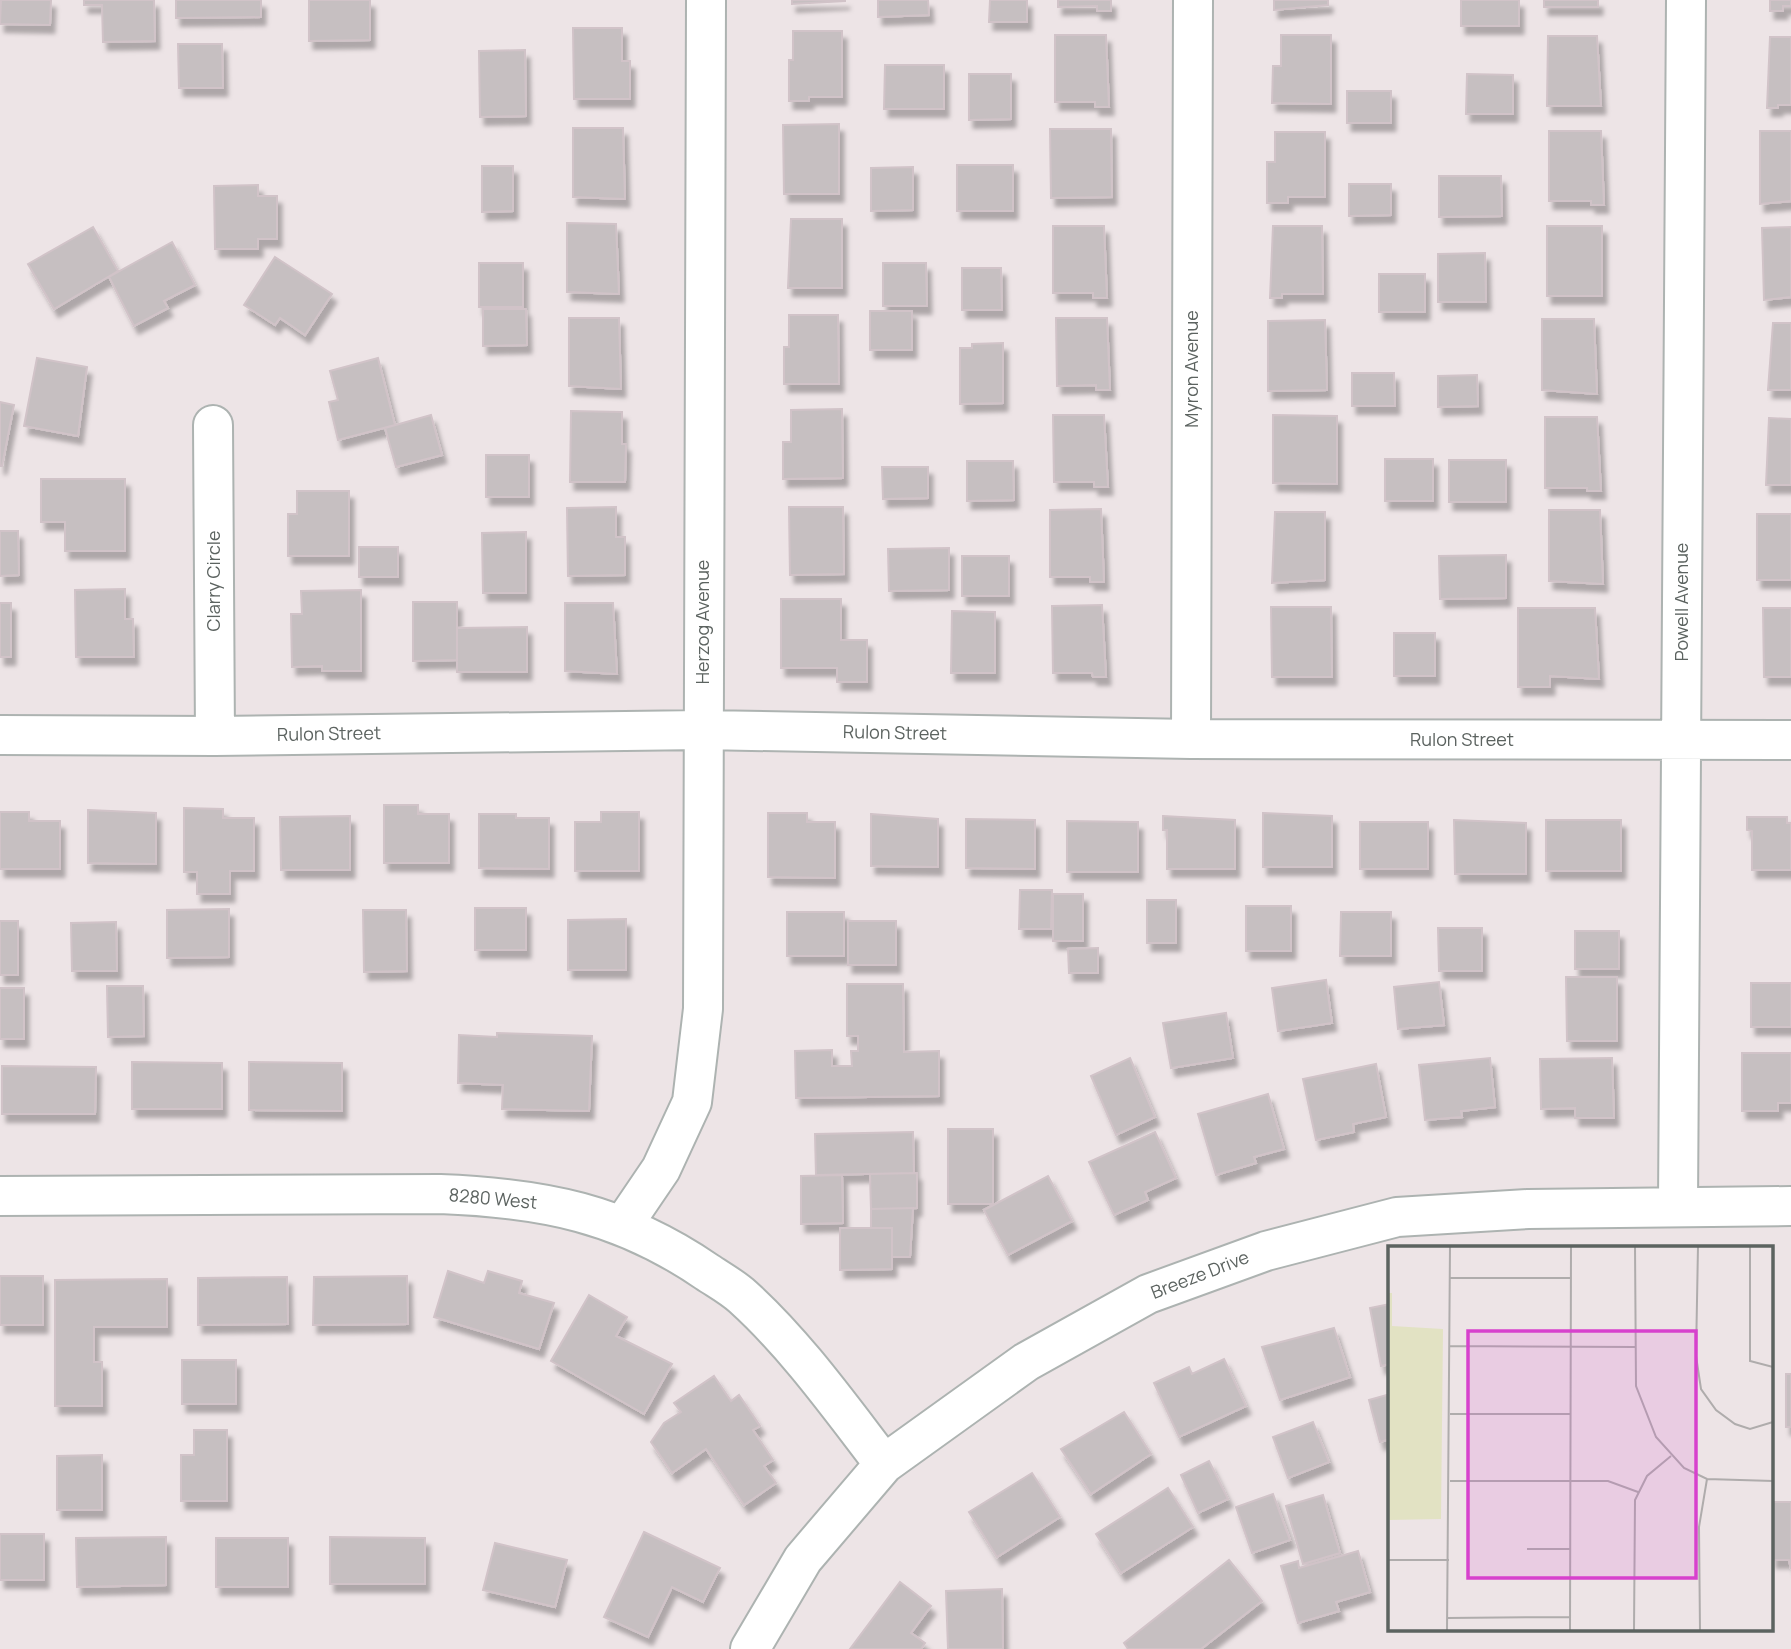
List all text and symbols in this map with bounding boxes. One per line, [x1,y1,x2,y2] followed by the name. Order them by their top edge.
[1179,310,1203,428] street label: Myron Avenue
[201,531,225,631] street label: Clarry Circle
[1669,543,1693,661] street label: Powell Avenue
[690,560,714,684] street label: Herzog Avenue
[843,719,947,745] street label: Rulon Street
[277,720,381,746] street label: Rulon Street
[1410,727,1514,751] street label: Rulon Street
[448,1182,538,1214] street label: 8280 West
[1147,1244,1252,1304] street label: Breeze Drive
[1388,1246,1774,1632] inset map

